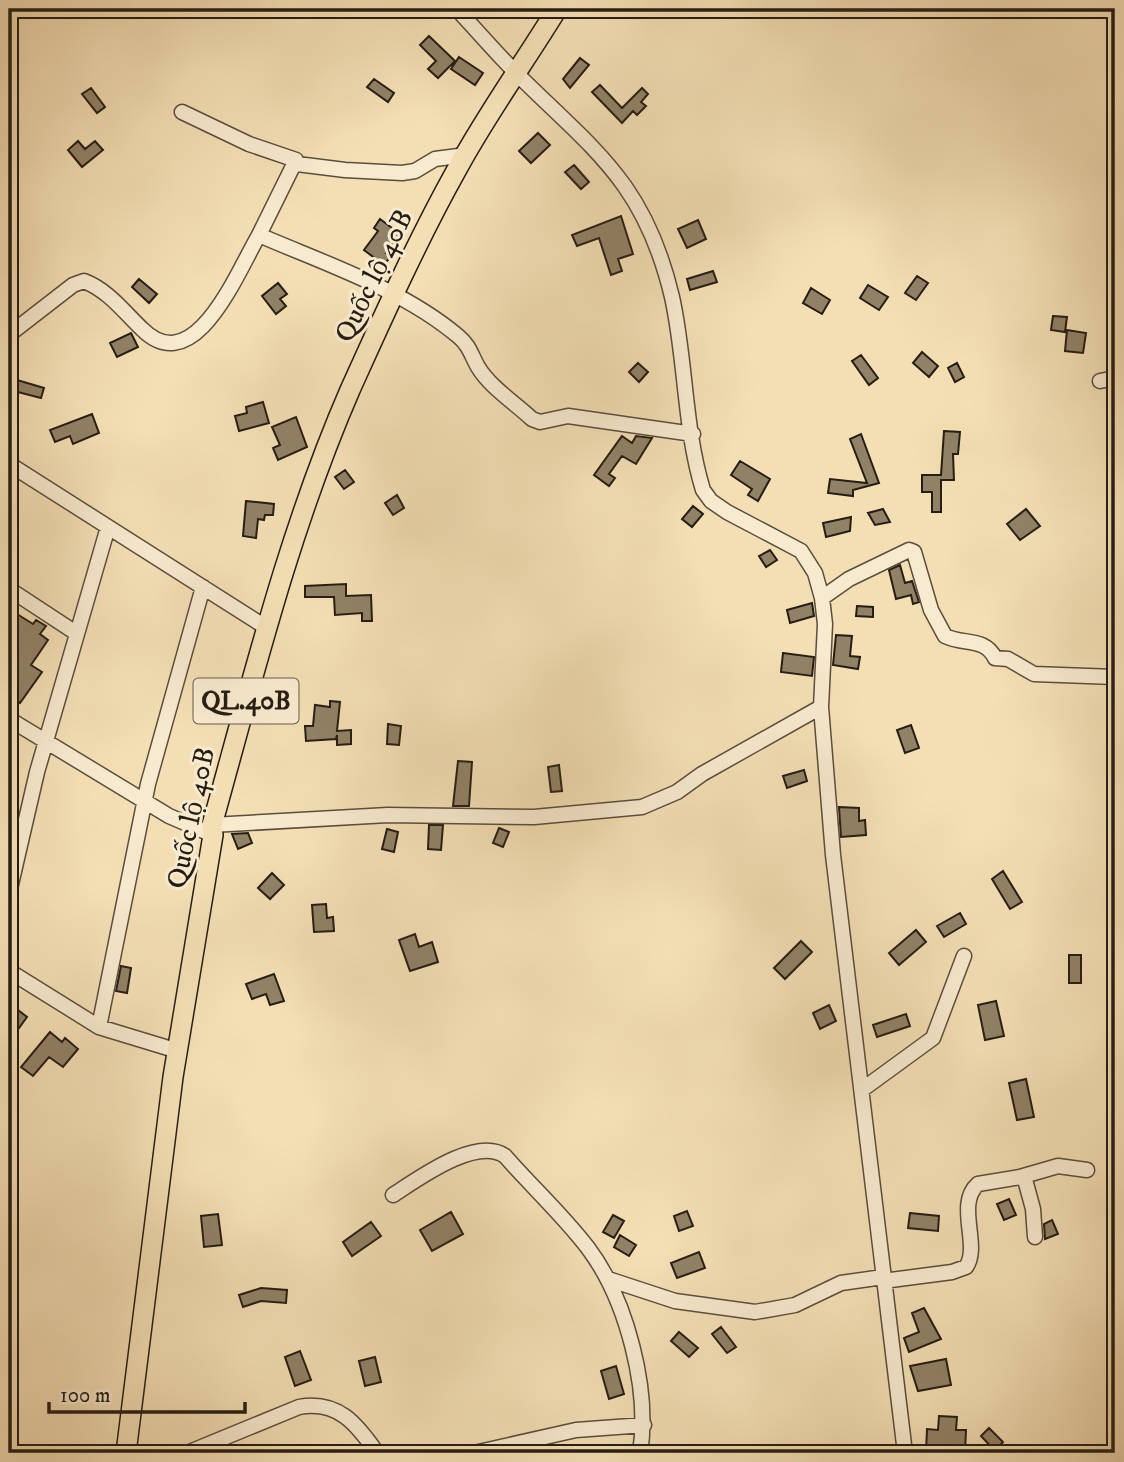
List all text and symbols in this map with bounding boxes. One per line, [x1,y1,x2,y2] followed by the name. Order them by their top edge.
[327,204,421,348] street label: Quốc lộ 40B
[194,678,298,723] road number: QL.40B
[159,744,223,892] street label: Quốc lộ 40B
[49,1371,245,1415] scale bar
[60,1383,111,1409] text: 100 m

